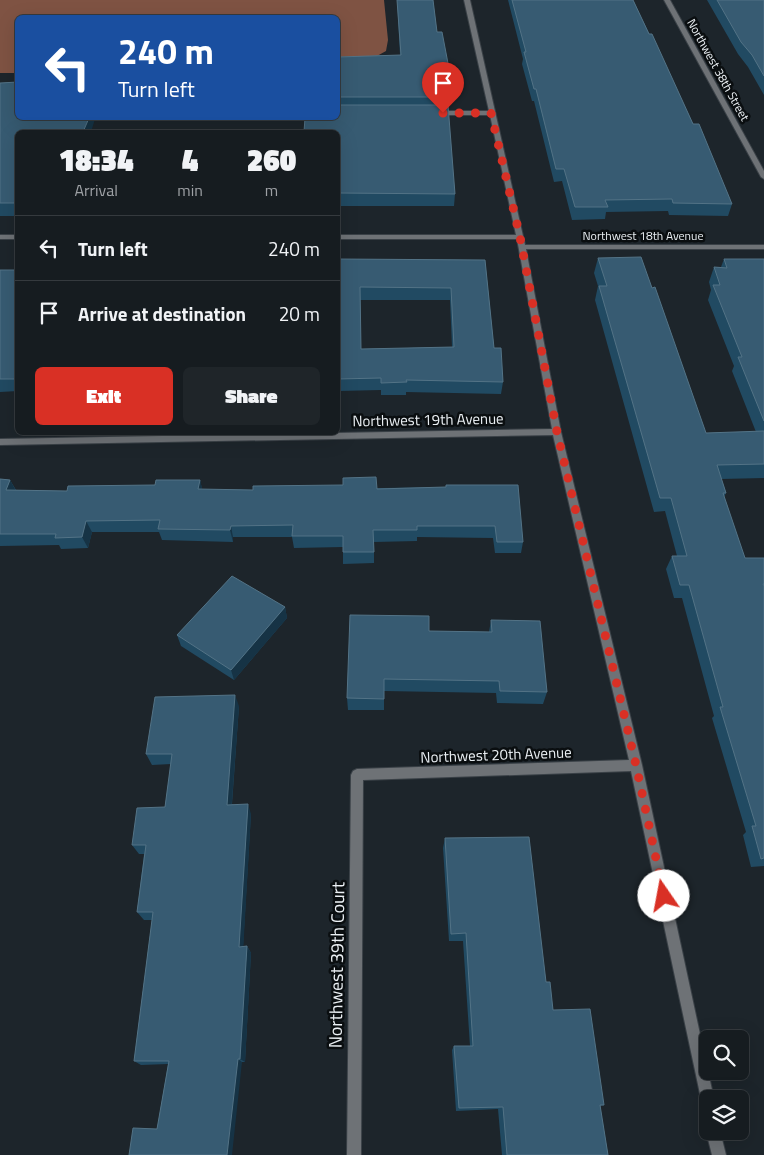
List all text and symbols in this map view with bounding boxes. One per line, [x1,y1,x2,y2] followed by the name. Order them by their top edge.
[682,15,755,125] street label: Northwest 38th Street
[118,24,214,78] text: 240 m
[35,35,100,100] icon: left
[422,62,464,113] pin
[429,69,457,97] icon: arrive
[118,72,195,106] text: Turn left
[59,137,133,183] text: 18:34
[182,137,198,183] text: 4
[247,137,296,183] text: 260
[74,178,118,202] text: Arrival
[177,178,203,202] text: min
[265,178,278,202] text: m
[583,226,704,245] street label: Northwest 18th Avenue
[35,234,63,262] icon: left
[78,234,148,263] text: Turn left
[268,234,320,263] text: 240 m
[35,299,63,327] icon: arrive
[78,299,246,328] text: Arrive at destination
[279,299,320,328] text: 20 m
[35,367,173,425] button: Exit
[183,367,320,425] button: Share
[352,407,504,432] street label: Northwest 19th Avenue
[420,740,572,769] street label: Northwest 20th Avenue
[637,869,689,921] position arrow
[322,881,351,1048] street label: Northwest 39th Court
[699,1030,749,1140] map controls
[699,1030,749,1080] button: search
[699,1090,749,1140] button: layers

